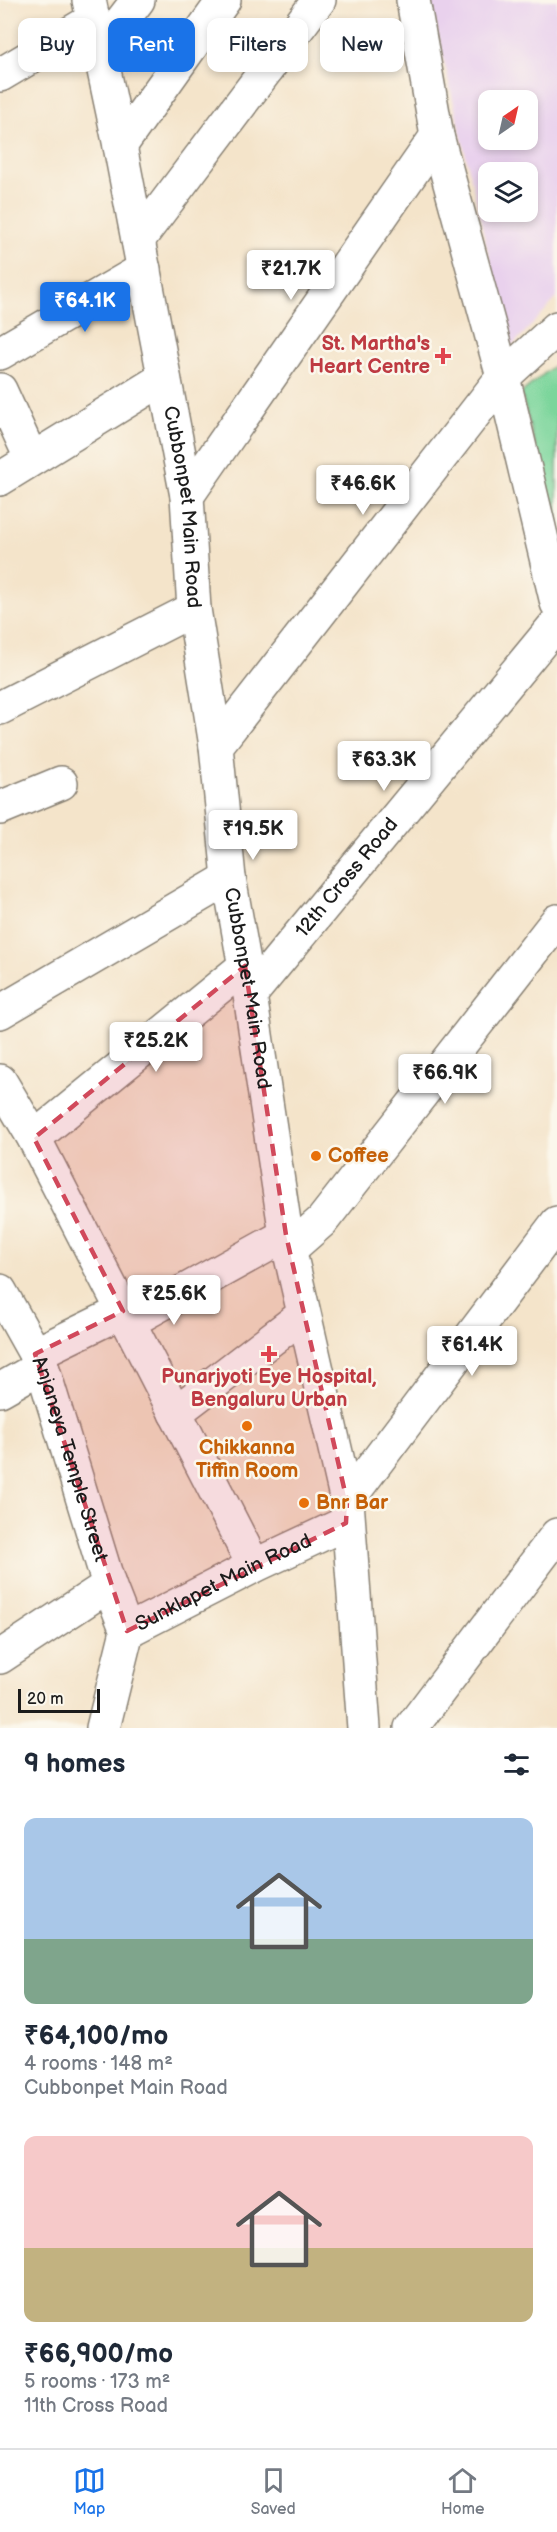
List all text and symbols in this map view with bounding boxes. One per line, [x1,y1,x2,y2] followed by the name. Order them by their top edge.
[18,18,96,72] chip: Buy
[108,18,195,72] chip: Rent
[207,18,308,72] chip: Filters
[320,18,404,72] chip: New
[478,90,538,150] north arrow
[478,90,538,222] map controls
[478,162,538,222] button: layers
[242,250,340,301] pin: ₹21.7K
[261,257,321,281] text: ₹21.7K
[36,282,134,333] pin: ₹64.1K
[54,289,116,313] text: ₹64.1K
[309,332,430,379] place label: St. Martha's Heart Centre
[434,347,452,365] marker: St. Martha's Heart Centre
[158,404,206,609] street label: Cubbonpet Main Road
[314,465,412,516] pin: ₹46.6K
[330,472,396,496] text: ₹46.6K
[335,741,433,792] pin: ₹63.3K
[352,748,416,772] text: ₹63.3K
[204,810,302,861] pin: ₹19.5K
[290,813,403,943] street label: 12th Cross Road
[222,817,284,841] text: ₹19.5K
[219,886,276,1091] street label: Cubbonpet Main Road
[107,1022,205,1073] pin: ₹25.2K
[124,1029,188,1053] text: ₹25.2K
[396,1054,494,1105] pin: ₹66.9K
[412,1061,478,1085] text: ₹66.9K
[328,1144,389,1168] place label: Coffee
[309,1149,323,1163] marker: Coffee
[125,1275,223,1326] pin: ₹25.6K
[141,1282,207,1306] text: ₹25.6K
[423,1326,521,1377] pin: ₹61.4K
[441,1333,503,1357] text: ₹61.4K
[260,1345,278,1363] marker: Punarjyoti Eye Hospital, Bengaluru Urban
[27,1352,113,1564] street label: Anjaneya Temple Street
[161,1365,377,1412] place label: Punarjyoti Eye Hospital, Bengaluru Urban
[240,1419,254,1433] marker: Chikkanna Tiffin Room
[196,1436,298,1483] place label: Chikkanna Tiffin Room
[316,1491,389,1515] place label: Bnr Bar
[297,1496,311,1510] marker: Bnr Bar
[132,1529,315,1637] street label: Sunklapet Main Road
[18,1686,100,1714] scale bar
[27,1690,63,1709] text: 20 m
[500,1748,533,1781] icon: filters
[24,1749,125,1780] text: 9 homes
[225,1857,333,1965] icon: home
[24,2021,168,2052] text: ₹64,100/mo
[24,2052,173,2076] text: 4 rooms · 148 m²
[24,2076,228,2100] text: Cubbonpet Main Road
[225,2175,333,2283] icon: home
[24,2339,173,2370] text: ₹66,900/mo
[24,2370,170,2394] text: 5 rooms · 173 m²
[24,2394,168,2418] text: 11th Cross Road
[73,2464,106,2519] tab: Map
[251,2464,296,2519] tab: Saved
[441,2464,484,2519] tab: Home

